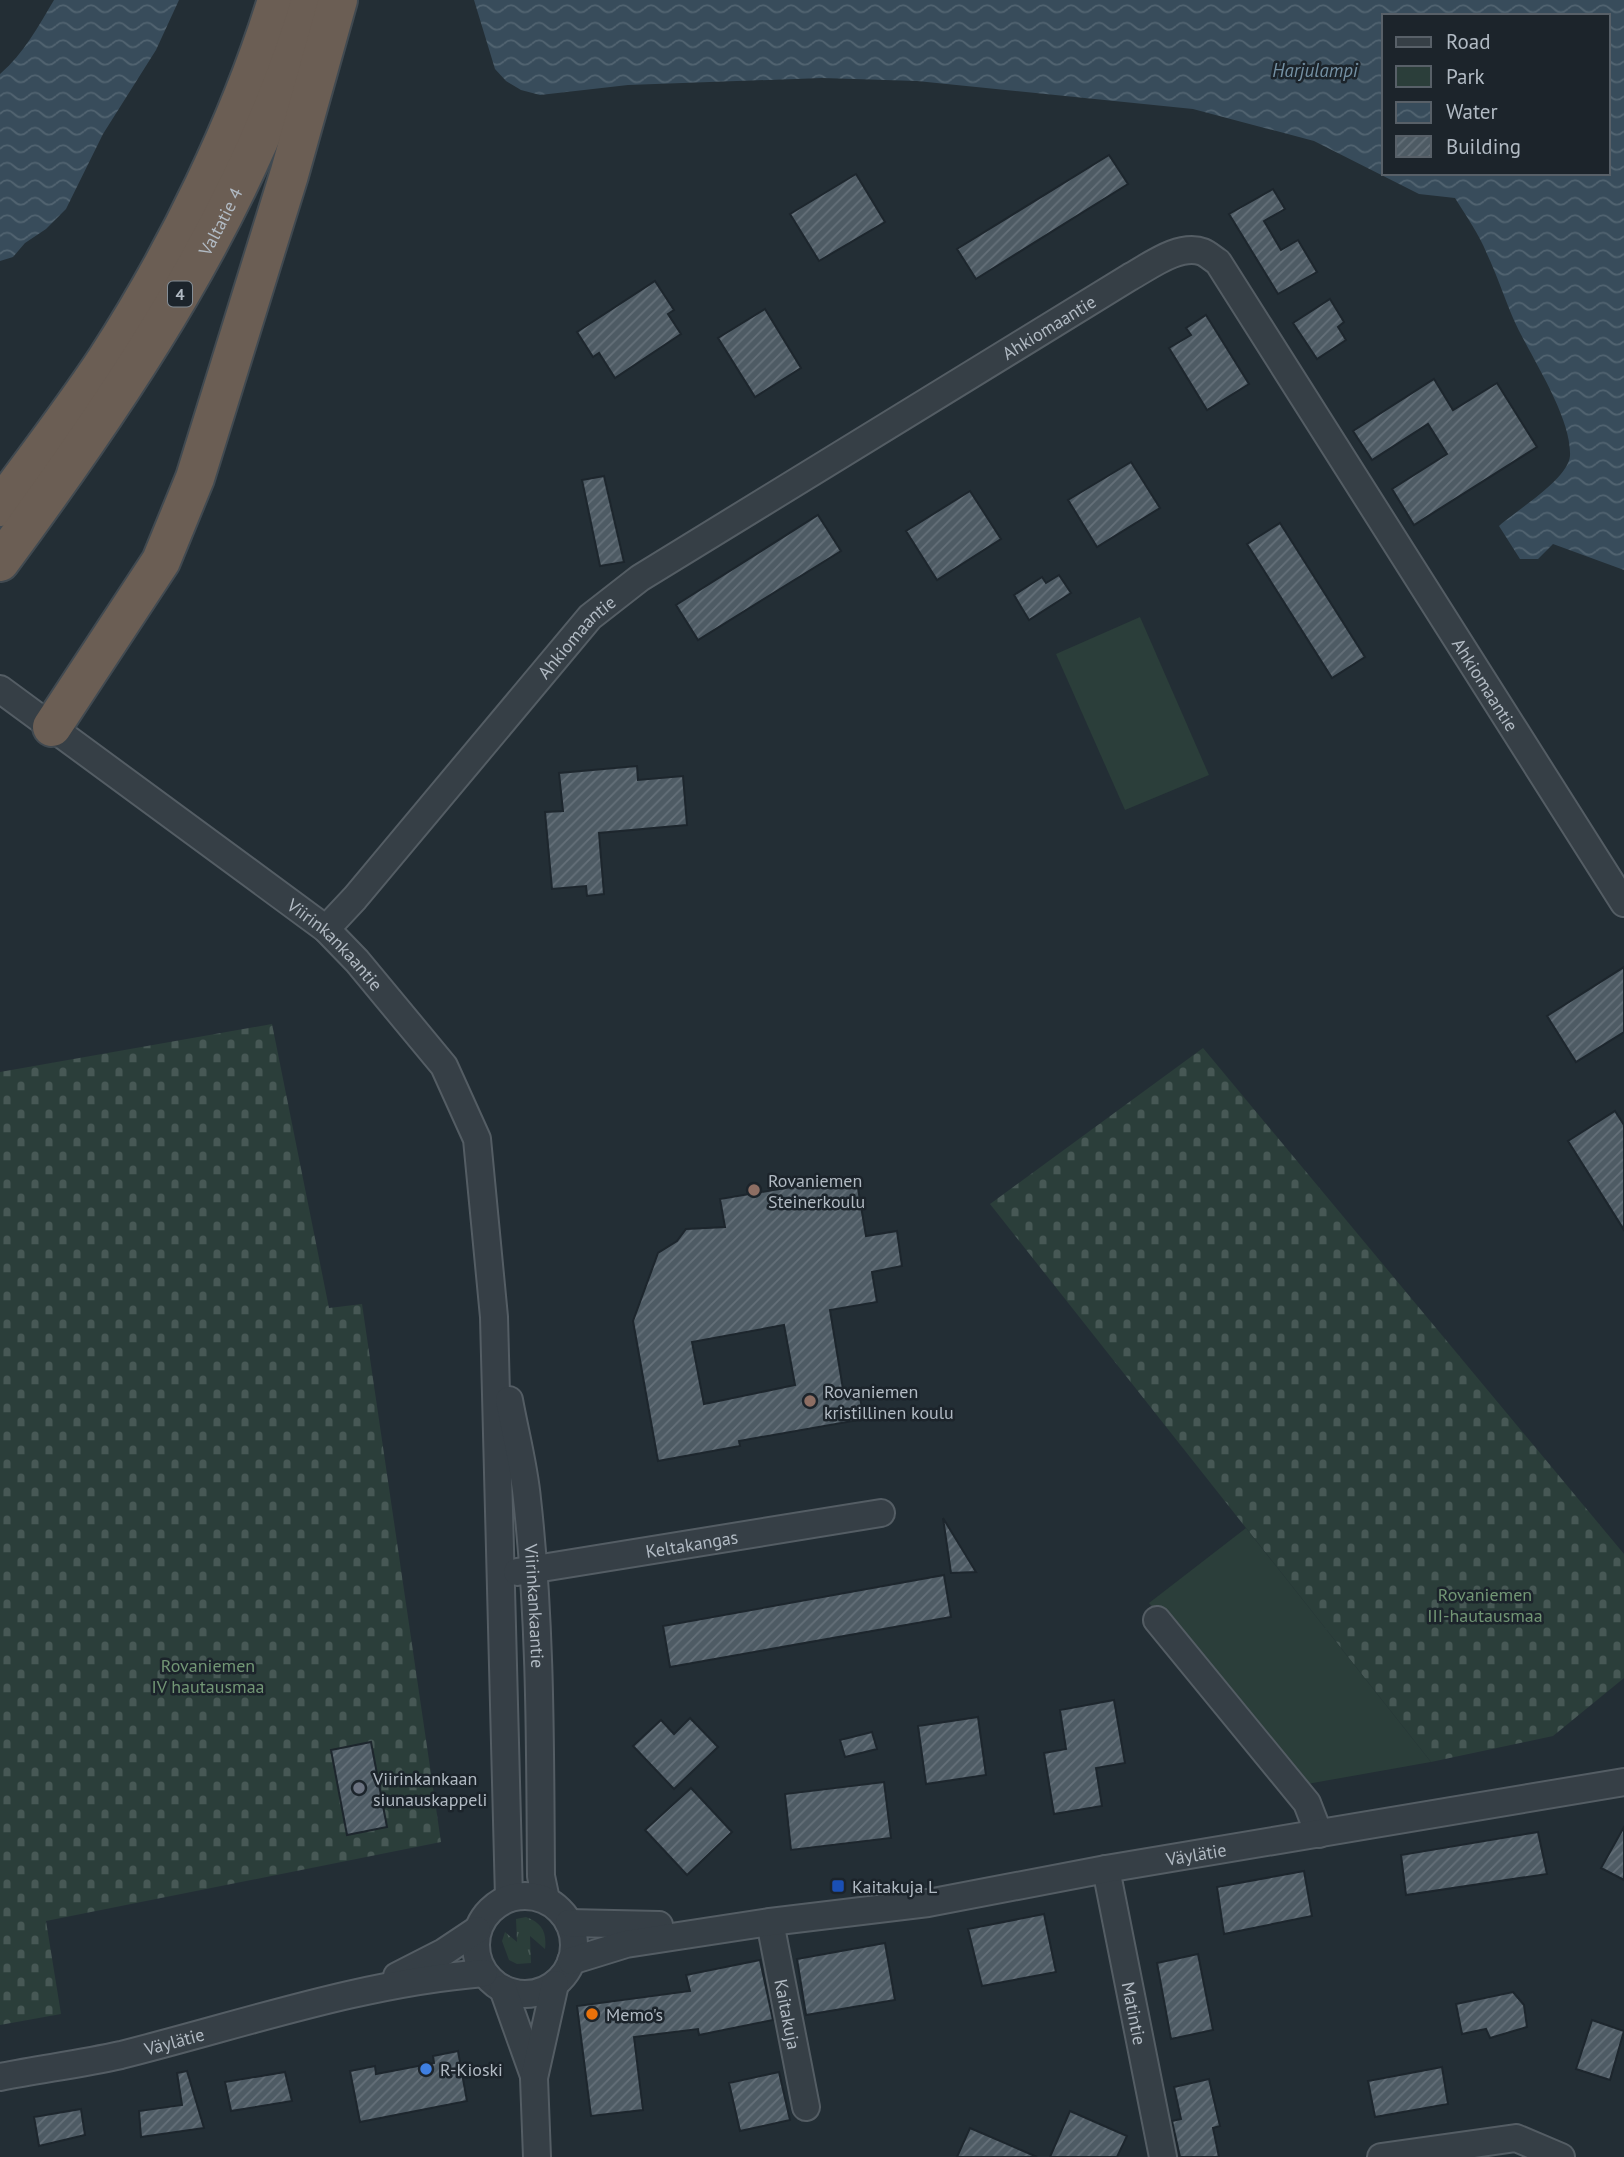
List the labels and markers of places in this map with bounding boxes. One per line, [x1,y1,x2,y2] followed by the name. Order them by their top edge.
[768,1169,865,1213] place label: Rovaniemen Steinerkoulu
[746,1182,762,1198] marker: Rovaniemen Steinerkoulu
[824,1380,954,1424] place label: Rovaniemen kristillinen koulu
[802,1393,818,1409] marker: Rovaniemen kristillinen koulu
[372,1767,487,1811] place label: Viirinkankaan siunauskappeli
[351,1780,367,1796] marker: Viirinkankaan siunauskappeli
[852,1875,937,1898] place label: Kaitakuja L
[830,1878,846,1894] marker: Kaitakuja L
[606,2003,663,2026] place label: Memo's
[584,2006,600,2022] marker: Memo's
[440,2058,503,2081] place label: R-Kioski
[418,2061,434,2077] marker: R-Kioski

